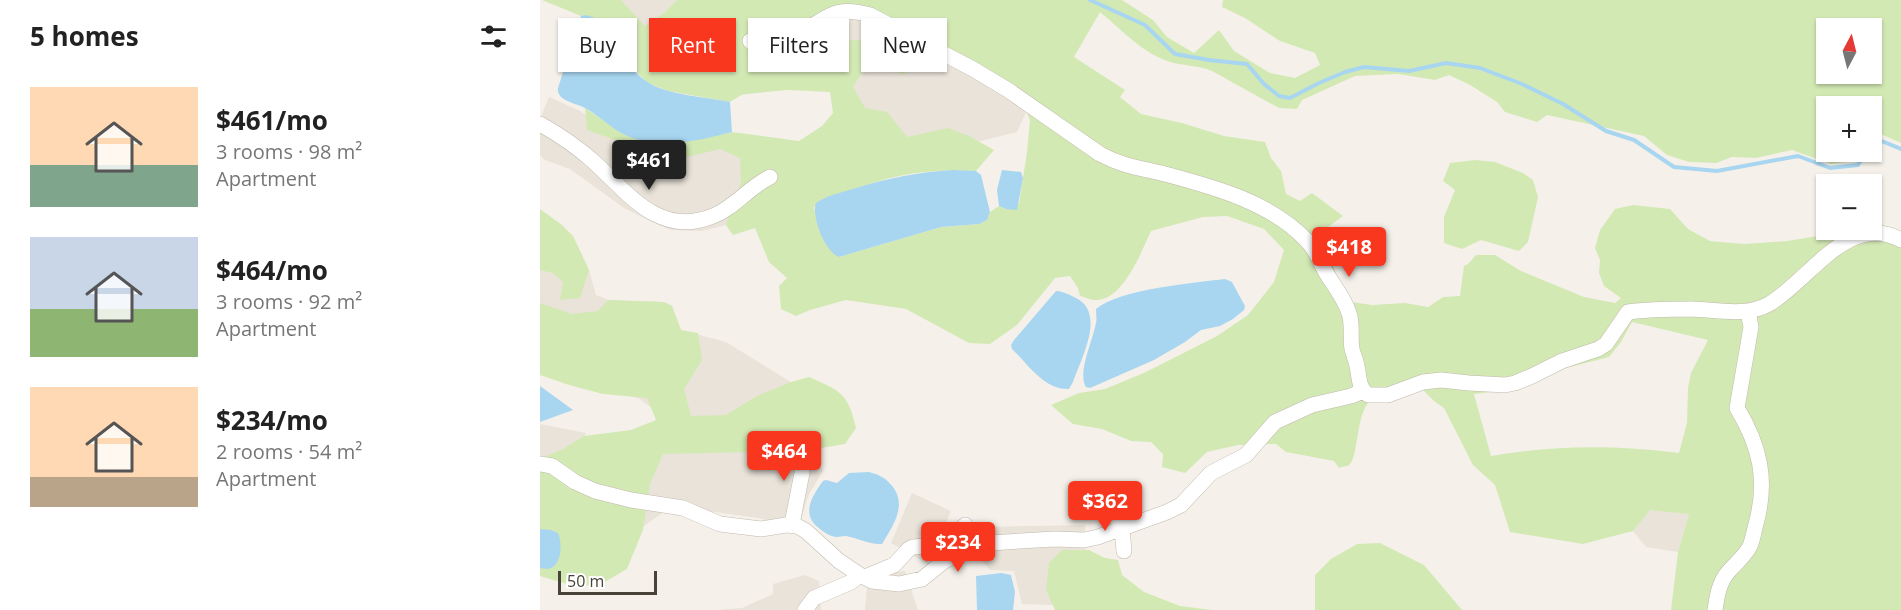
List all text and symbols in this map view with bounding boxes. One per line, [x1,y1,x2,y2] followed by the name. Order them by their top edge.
[30,18,139,54] text: 5 homes
[558,18,637,72] chip: Buy
[649,18,736,72] chip: Rent
[748,18,849,72] chip: Filters
[861,18,947,72] chip: New
[1816,18,1882,84] north arrow
[1816,18,1882,240] map controls
[477,20,510,53] icon: filters
[1816,96,1882,162] button: +
[216,102,328,138] text: $461/mo
[78,111,150,183] icon: home
[216,138,362,165] text: 3 rooms · 98 m²
[613,140,685,191] pin: $461
[626,146,672,173] text: $461
[216,165,316,192] text: Apartment
[1816,174,1882,240] button: −
[1313,227,1385,278] pin: $418
[1326,233,1372,260] text: $418
[216,252,328,288] text: $464/mo
[78,261,150,333] icon: home
[216,288,362,315] text: 3 rooms · 92 m²
[216,315,316,342] text: Apartment
[216,402,328,438] text: $234/mo
[78,411,150,483] icon: home
[748,431,820,482] pin: $464
[761,437,807,464] text: $464
[216,438,362,465] text: 2 rooms · 54 m²
[216,465,316,492] text: Apartment
[1069,481,1141,532] pin: $362
[1082,487,1128,514] text: $362
[922,522,994,573] pin: $234
[935,528,981,555] text: $234
[558,568,657,596] scale bar
[567,570,604,592] text: 50 m

